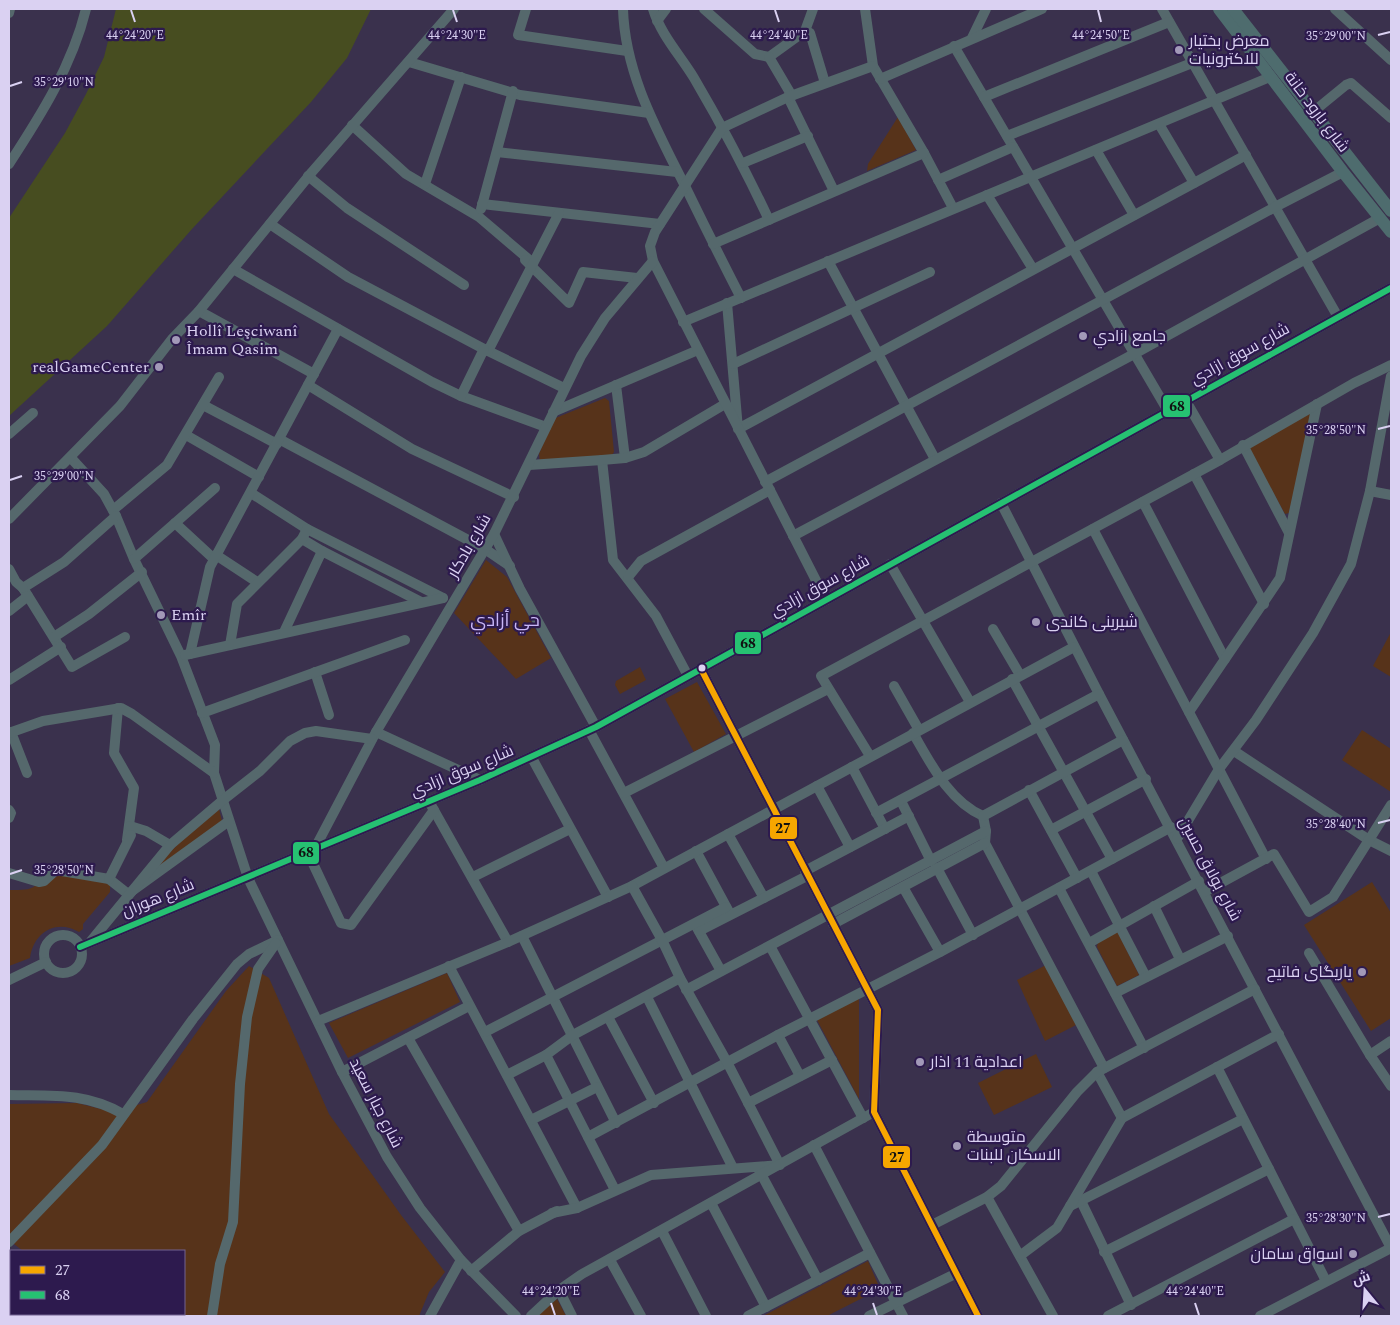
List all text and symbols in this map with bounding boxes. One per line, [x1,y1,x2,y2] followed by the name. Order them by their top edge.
[106,26,164,45] text: 44°24'20"E
[428,26,486,45] text: 44°24'30"E
[750,26,808,45] text: 44°24'40"E
[1072,26,1130,45] text: 44°24'50"E
[1306,27,1366,46] text: 35°29'00"N
[1188,29,1270,71] place label: معرض بختيار للاكترونيات
[1173,44,1185,56] marker: معرض بختيار للاكترونيات
[1279,67,1355,157] street label: شارع بارود خانة
[34,73,94,92] text: 35°29'10"N
[1186,317,1294,392] street label: شارع سوق ازادي
[186,319,298,361] place label: Hollî Leşciwanî Îmam Qasim
[1093,324,1166,349] place label: جامع ازادي
[1077,330,1089,342] marker: جامع ازادي
[170,334,182,346] marker: Hollî Leşciwanî Îmam Qasim
[32,355,149,379] place label: realGameCenter
[153,361,165,373] marker: realGameCenter
[1162,394,1191,418] line badge: 68
[1169,396,1185,417] text: 68
[1306,421,1366,440] text: 35°28'50"N
[34,467,94,486] text: 35°29'00"N
[440,509,497,583] street label: شارع بادكار
[766,549,874,624] street label: شارع سوق ازادي
[171,603,206,627] place label: Emîr
[470,607,540,634] district label: حي أزادي
[155,609,167,621] marker: Emîr
[1046,610,1138,634] place label: شیرینی کاندی
[1030,616,1042,628] marker: شیرینی کاندی
[734,631,762,655] line badge: 68
[740,633,756,654] text: 68
[697,663,707,673] unlabelled marker
[407,738,518,804] street label: شارع سوق ازادي
[1172,813,1248,925] street label: شارع بولاق حسين
[1306,815,1366,834] text: 35°28'40"N
[769,816,798,840] line badge: 27
[775,818,791,839] text: 27
[292,841,320,865] line badge: 68
[298,842,314,863] text: 68
[34,861,94,880] text: 35°28'50"N
[118,873,198,923] street label: شارع هوران
[1267,960,1353,984] place label: یاریگای فاتیح
[1356,966,1368,978] marker: یاریگای فاتیح
[929,1050,1022,1074] place label: اعدادية 11 اذار
[343,1054,409,1152] street label: شارع جبار سعيد
[914,1056,926,1068] marker: اعدادية 11 اذار
[967,1125,1061,1167] place label: متوسطة الاسكان للبنات
[951,1140,963,1152] marker: متوسطة الاسكان للبنات
[882,1145,911,1169] line badge: 27
[889,1147,905,1168] text: 27
[1306,1209,1366,1228] text: 35°28'30"N
[1251,1242,1343,1266] place label: اسواق سامان
[1347,1248,1359,1260] marker: اسواق سامان
[10,1250,185,1315] legend
[55,1259,70,1282] text: 27
[1340,1265,1390,1315] north arrow
[1349,1265,1373,1291] text: ش
[522,1282,580,1301] text: 44°24'20"E
[844,1282,902,1301] text: 44°24'30"E
[1166,1282,1224,1301] text: 44°24'40"E
[55,1284,70,1307] text: 68

